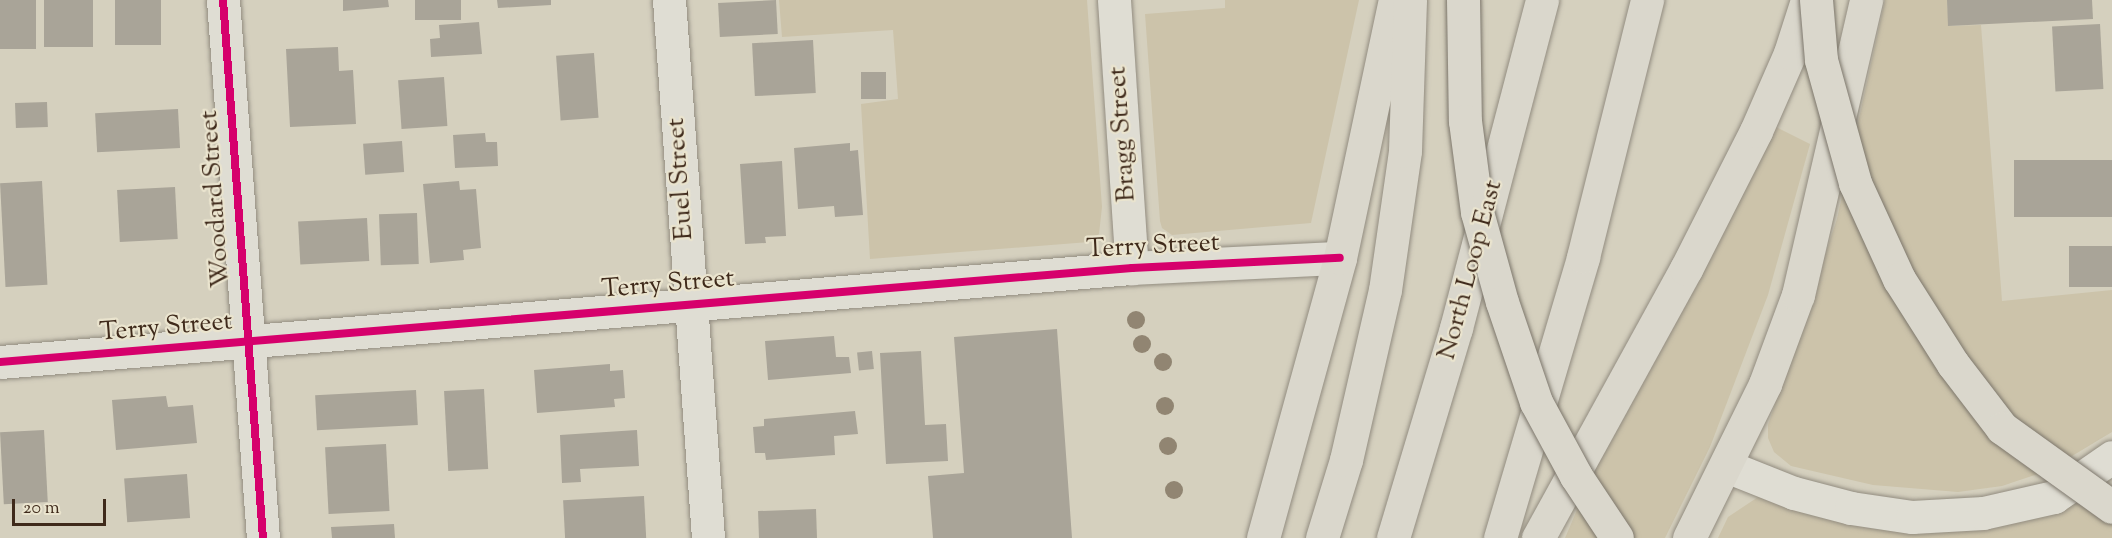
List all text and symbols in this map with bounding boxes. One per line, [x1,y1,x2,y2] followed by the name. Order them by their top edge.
[1103,65,1143,203] street label: Bragg Street
[194,109,238,289] street label: Woodard Street
[661,117,701,241] street label: Euel Street
[1432,177,1510,363] street label: North Loop East
[1086,228,1220,266] street label: Terry Street
[600,264,736,306] street label: Terry Street
[98,307,234,349] street label: Terry Street
[15,487,110,525] scale bar
[23,496,60,522] text: 20 m

